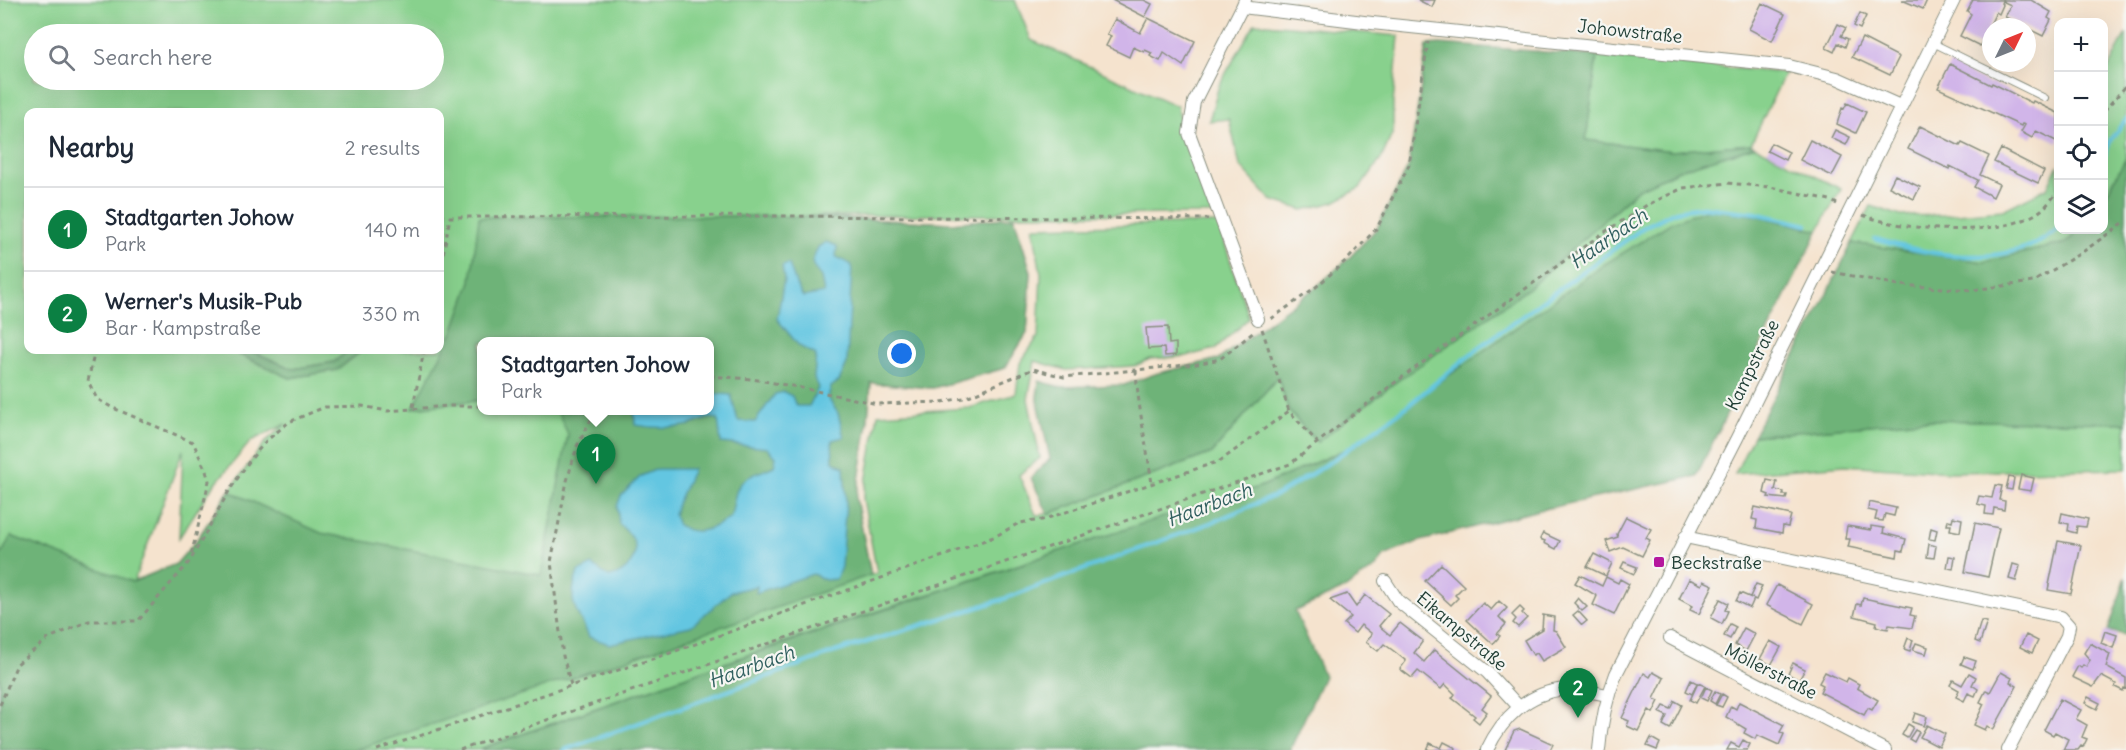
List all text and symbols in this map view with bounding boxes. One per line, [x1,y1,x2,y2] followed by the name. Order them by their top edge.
[1577,14,1683,48] street label: Johowstraße
[1982,18,2036,72] north arrow
[2054,18,2108,234] map controls
[2054,18,2108,72] button: +
[24,24,444,90] search box
[45,41,78,74] icon: search
[93,43,212,71] text: Search here
[2054,72,2108,126] button: −
[2054,126,2108,180] button: locate
[48,131,134,164] text: Nearby
[345,135,420,160] text: 2 results
[2054,180,2108,234] button: layers
[1564,202,1652,274] water label: Haarbach
[105,203,294,231] text: Stadtgarten Johow
[64,217,71,242] text: 1
[365,217,420,242] text: 140 m
[105,231,146,256] text: Park
[105,287,302,315] text: Werner's Musik-Pub
[62,301,73,326] text: 2
[362,301,420,326] text: 330 m
[105,315,261,340] text: Bar · Kampstraße
[1720,316,1784,414] street label: Kampstraße
[477,337,714,415] popup
[887,339,916,368] your location
[501,350,690,378] text: Stadtgarten Johow
[501,378,542,403] text: Park
[576,434,616,484] pin: 1
[1163,476,1256,532] water label: Haarbach
[1671,551,1762,574] place label: Beckstraße
[1652,555,1666,569] marker: Beckstraße
[1412,586,1512,676] street label: Eikampstraße
[1721,638,1821,704] street label: Möllerstraße
[705,639,798,693] water label: Haarbach
[1558,668,1598,718] pin: 2

